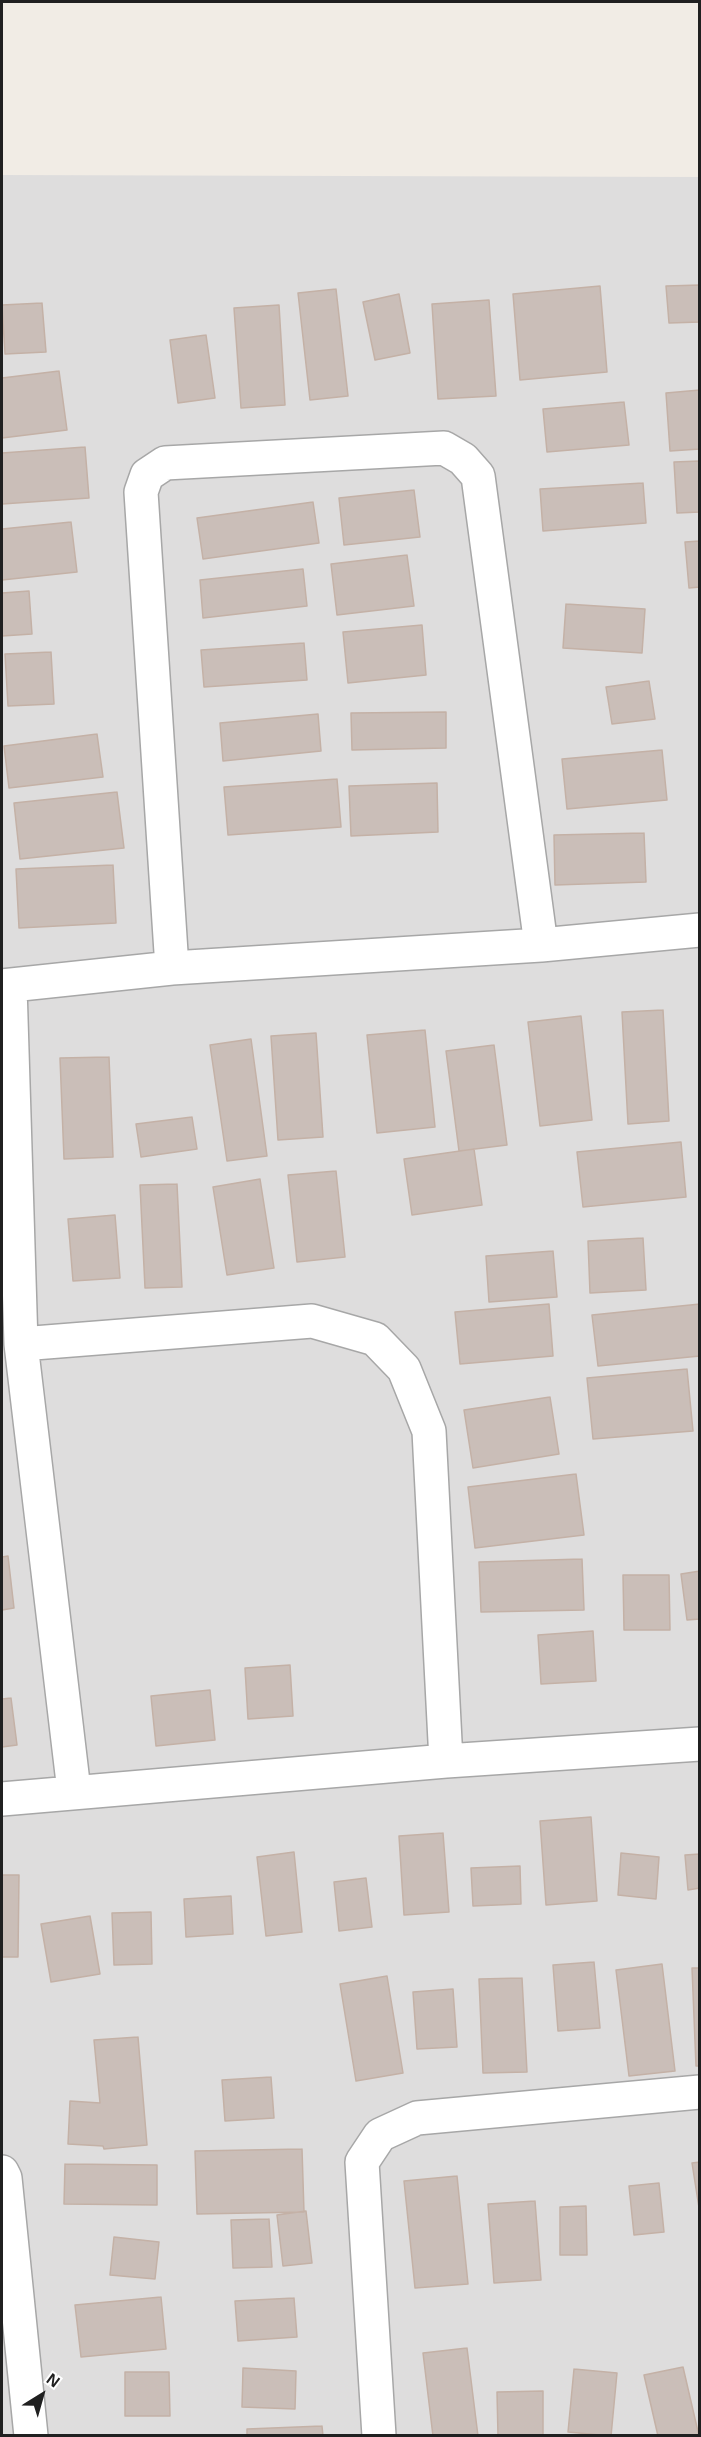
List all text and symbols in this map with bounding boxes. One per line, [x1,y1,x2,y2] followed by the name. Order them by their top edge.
[12,2365,72,2425] north arrow
[43,2370,63,2390] text: N

